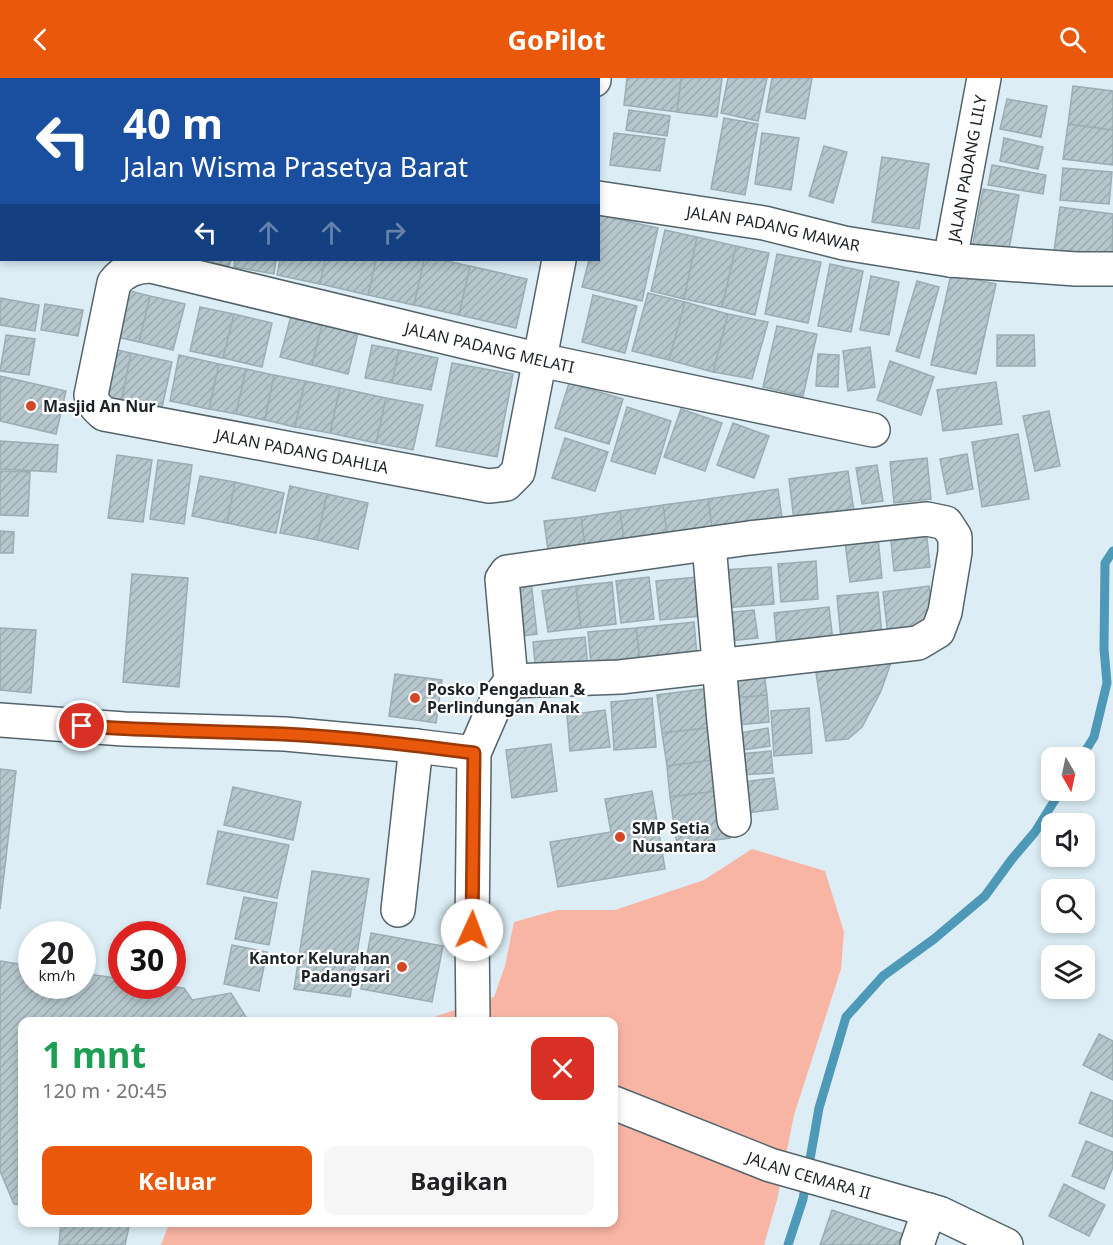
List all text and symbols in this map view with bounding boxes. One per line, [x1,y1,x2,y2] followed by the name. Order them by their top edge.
[508,21,605,58] text: GoPilot
[24,23,57,56] icon: back
[1056,23,1089,56] icon: search
[942,92,992,246] street label: JALAN PADANG LILY
[123,94,223,151] text: 40 m
[24,102,102,180] icon: left
[123,148,468,185] text: Jalan Wisma Prasetya Barat
[683,200,862,256] street label: JALAN PADANG MAWAR
[189,216,222,249] icon: left
[252,216,285,249] icon: ahead
[315,216,348,249] icon: ahead
[378,216,411,249] icon: right
[401,316,576,378] street label: JALAN PADANG MELATI
[43,395,156,417] place label: Masjid An Nur
[24,399,38,413] marker: Masjid An Nur
[212,423,391,479] street label: JALAN PADANG DAHLIA
[427,678,585,718] place label: Posko Pengaduan & Perlindungan Anak
[408,691,422,705] marker: Posko Pengaduan & Perlindungan Anak
[56,700,107,751] pin
[65,709,98,742] icon: arrive
[1041,747,1095,801] north arrow
[1041,747,1095,999] map controls
[1041,813,1095,867] button: sound
[632,817,716,857] place label: SMP Setia Nusantara
[613,830,627,844] marker: SMP Setia Nusantara
[1041,879,1095,933] button: search
[440,898,504,962] position arrow
[108,921,186,999] speed limit sign: 30
[40,932,74,973] text: 20
[1041,945,1095,999] button: layers
[249,947,390,987] place label: Kantor Kelurahan Padangsari
[395,960,409,974] marker: Kantor Kelurahan Padangsari
[39,965,75,985] text: km/h
[42,1030,146,1079] text: 1 mnt
[531,1037,594,1100] button: close
[42,1077,167,1104] text: 120 m · 20:45
[742,1145,873,1204] street label: JALAN CEMARA II
[42,1146,312,1215] button: Keluar
[324,1146,594,1215] button: Bagikan

